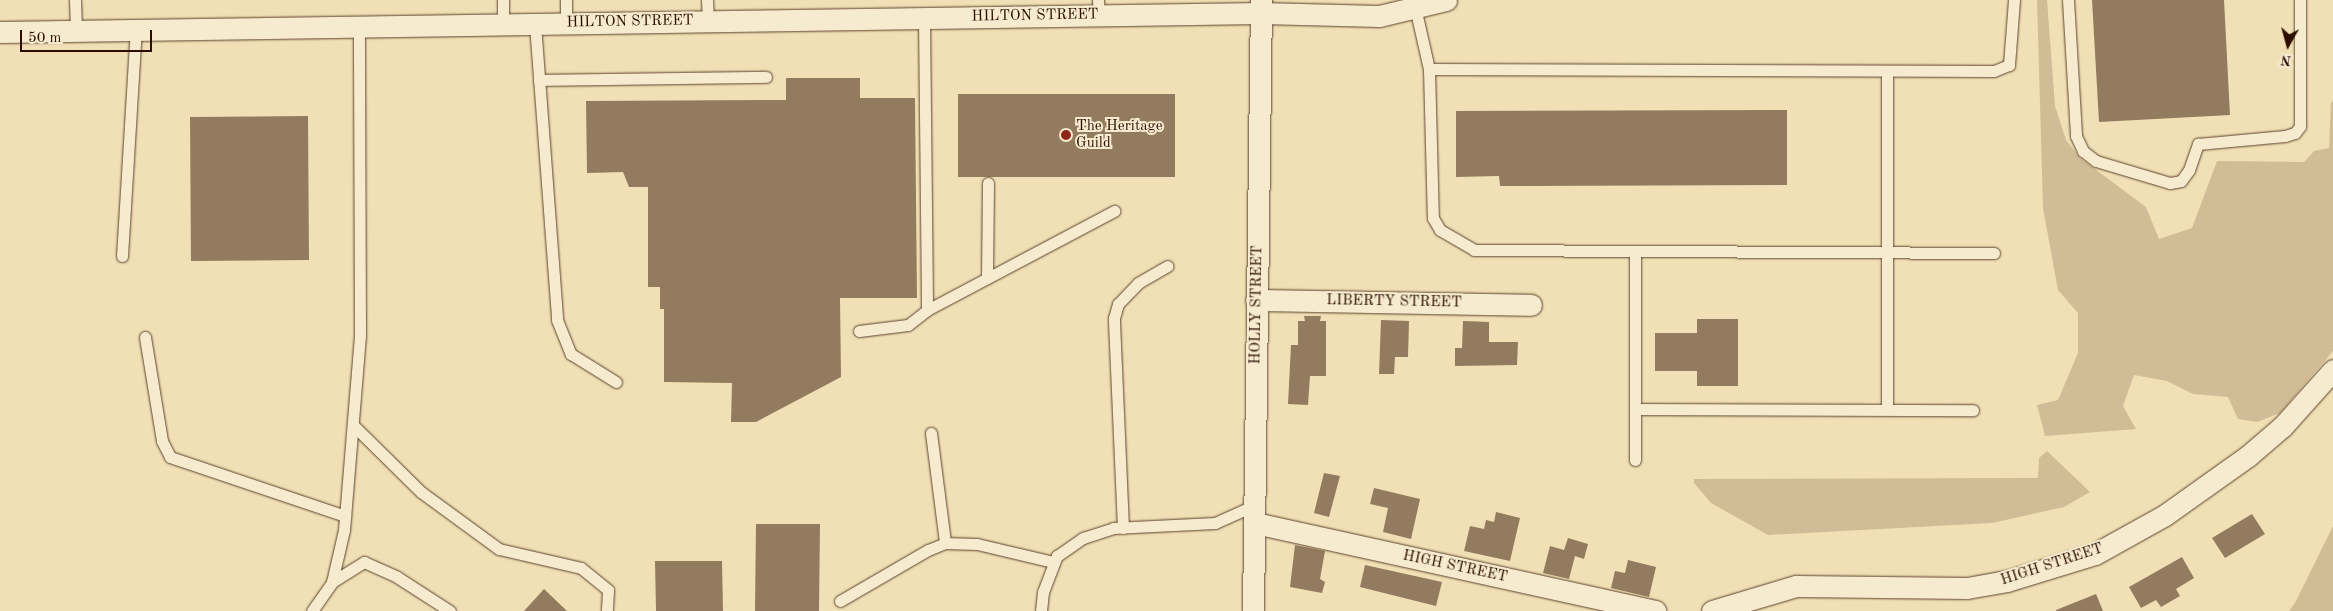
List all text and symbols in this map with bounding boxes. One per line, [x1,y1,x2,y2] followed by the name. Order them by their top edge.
[971,6,1099,26] street label: HILTON STREET
[566,12,694,32] street label: HILTON STREET
[22,20,155,52] scale bar
[2263,20,2313,70] north arrow
[28,31,62,46] text: 50 m
[2280,52,2292,67] text: N
[1076,117,1163,152] place label: The Heritage Guild
[1060,129,1072,141] marker: The Heritage Guild
[1247,245,1267,365] street label: HOLLY STREET
[1326,292,1462,312] street label: LIBERTY STREET
[1998,540,2106,590] street label: HIGH STREET
[1401,547,1509,587] street label: HIGH STREET

